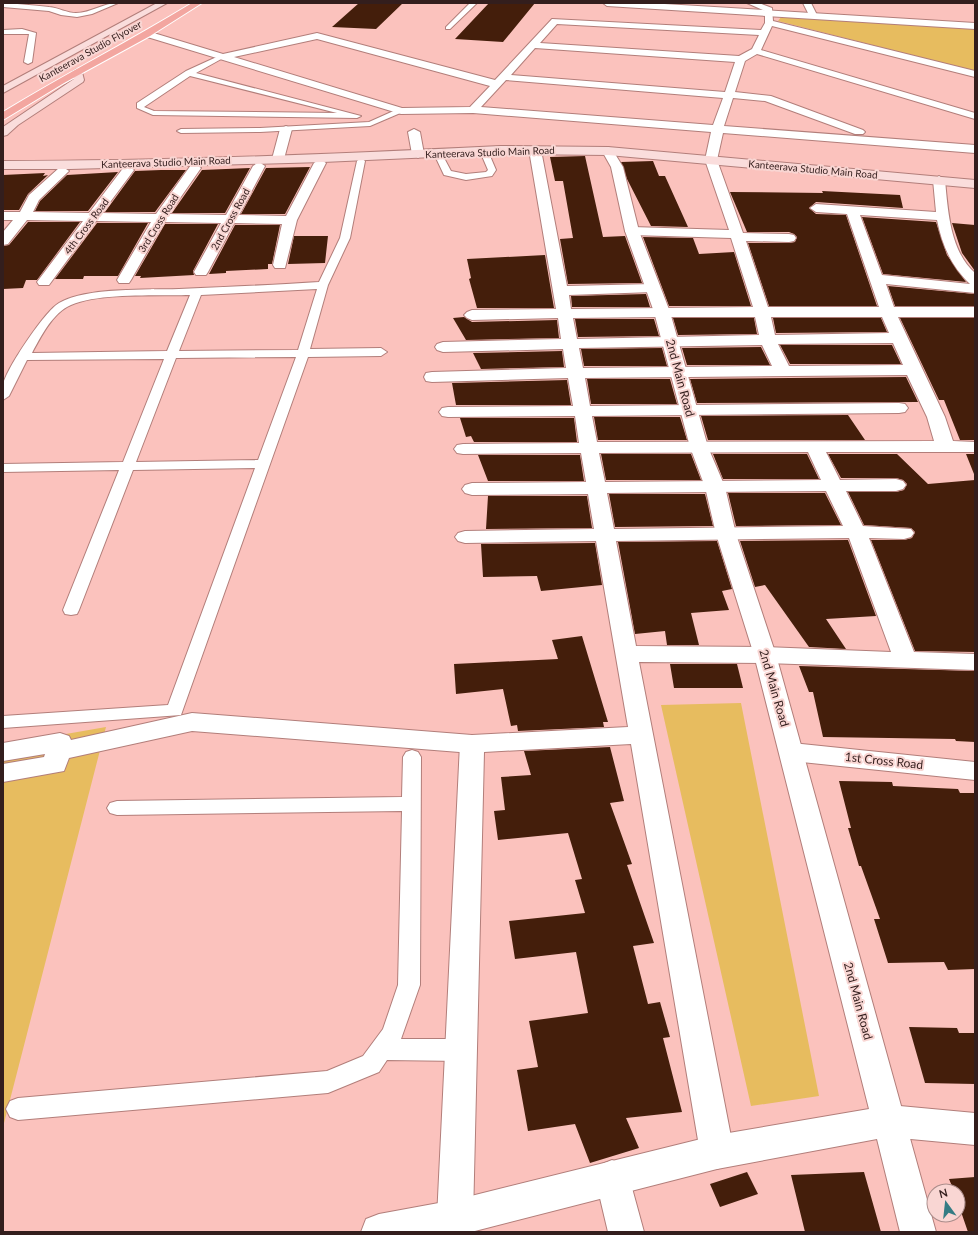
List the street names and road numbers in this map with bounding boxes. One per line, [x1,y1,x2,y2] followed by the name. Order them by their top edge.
[37,18,144,84] street label: Kanteerava Studio Flyover
[425,144,555,160] street label: Kanteerava Studio Main Road
[101,154,231,170] street label: Kanteerava Studio Main Road
[748,157,878,181] street label: Kanteerava Studio Main Road
[208,186,252,252] street label: 2nd Cross Road
[135,192,181,254] street label: 3rd Cross Road
[61,196,111,256] street label: 4th Cross Road
[663,337,698,418] street label: 2nd Main Road
[756,648,793,728] street label: 2nd Main Road
[844,749,924,772] street label: 1st Cross Road
[841,960,876,1041] street label: 2nd Main Road

